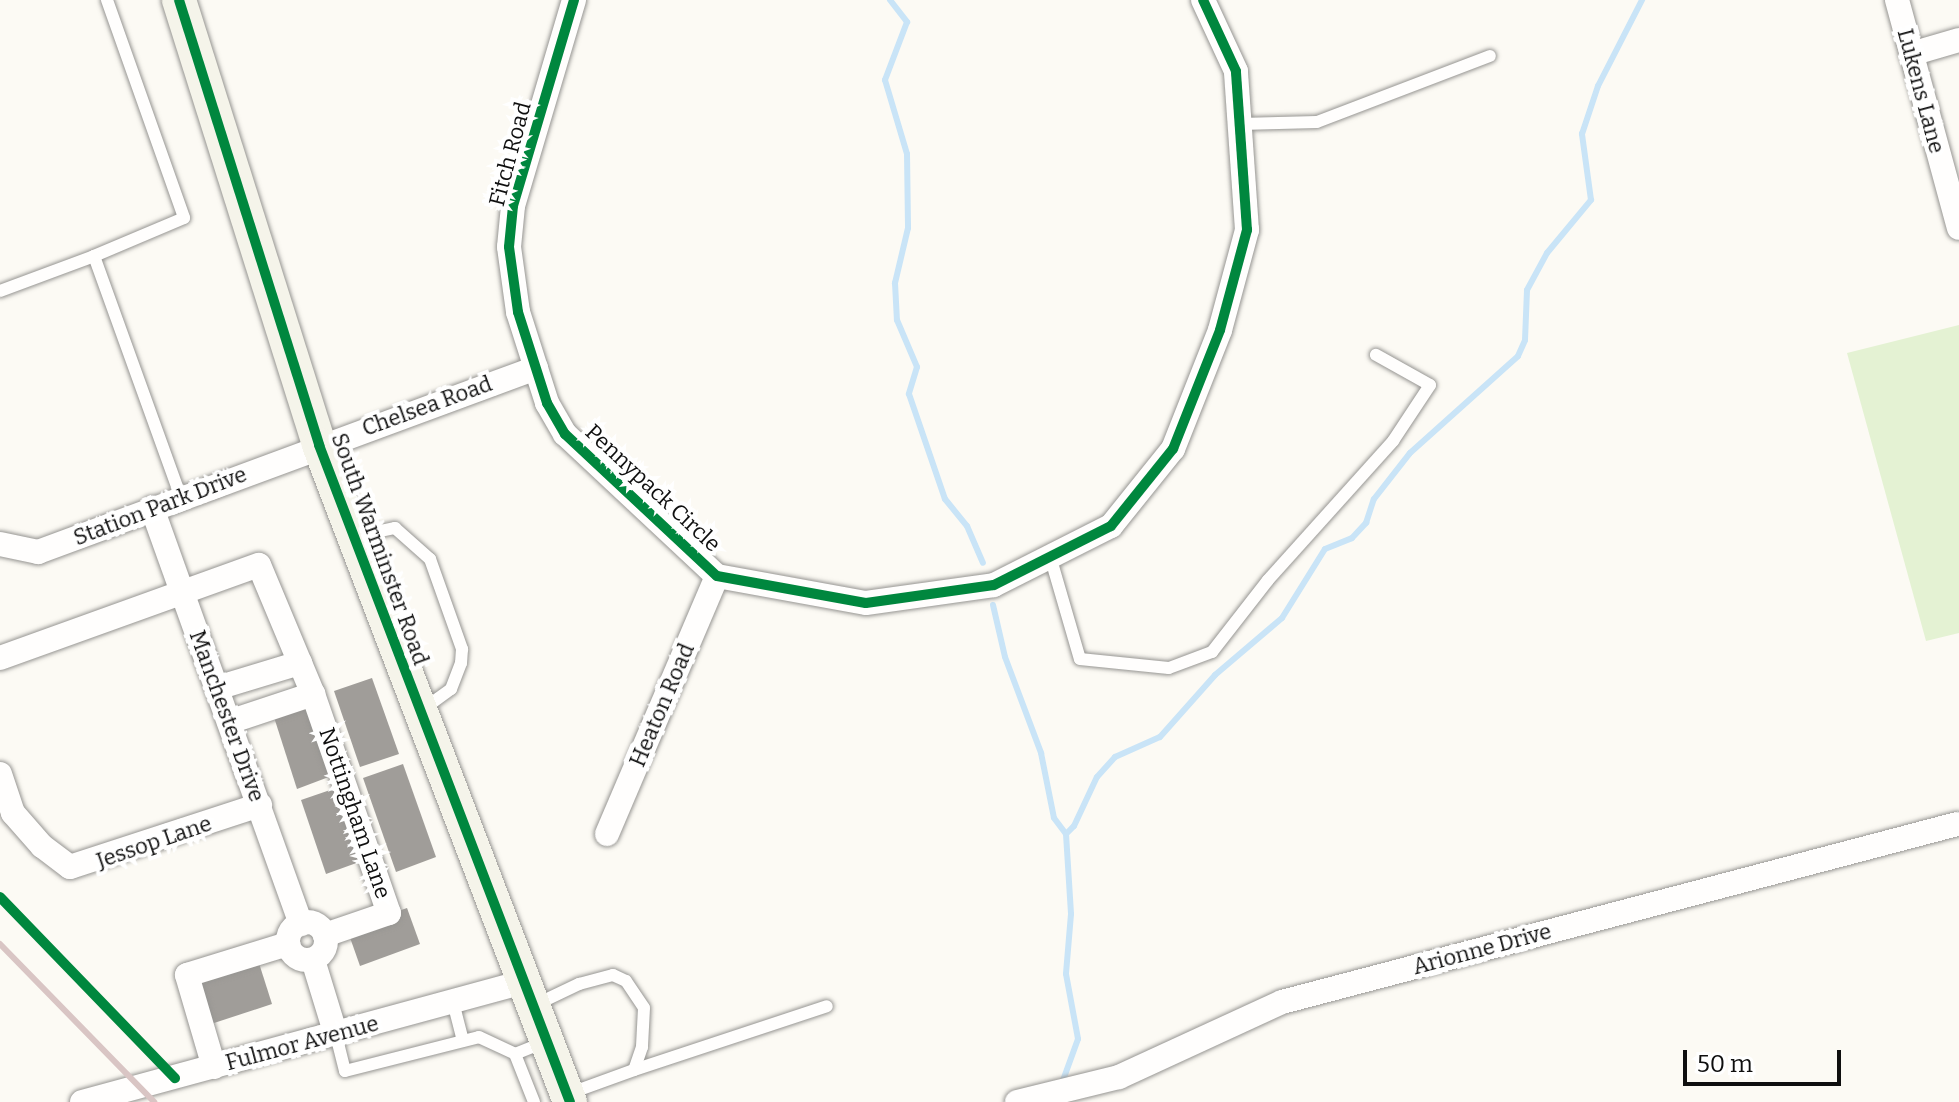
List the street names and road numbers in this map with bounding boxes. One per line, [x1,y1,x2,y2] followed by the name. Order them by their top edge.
[1892,26,1950,156] street label: Lukens Lane
[483,99,537,209] street label: Fitch Road
[358,370,496,442] street label: Chelsea Road
[580,419,726,557] street label: Pennypack Circle
[326,430,434,668] street label: South Warminster Road
[70,461,250,551] street label: Station Park Drive
[184,627,270,805] street label: Manchester Drive
[624,639,700,771] street label: Heaton Road
[313,724,397,902] street label: Nottingham Lane
[93,810,215,874] street label: Jessop Lane
[1410,918,1554,980] street label: Arionne Drive
[223,1010,381,1076] street label: Fulmor Avenue

